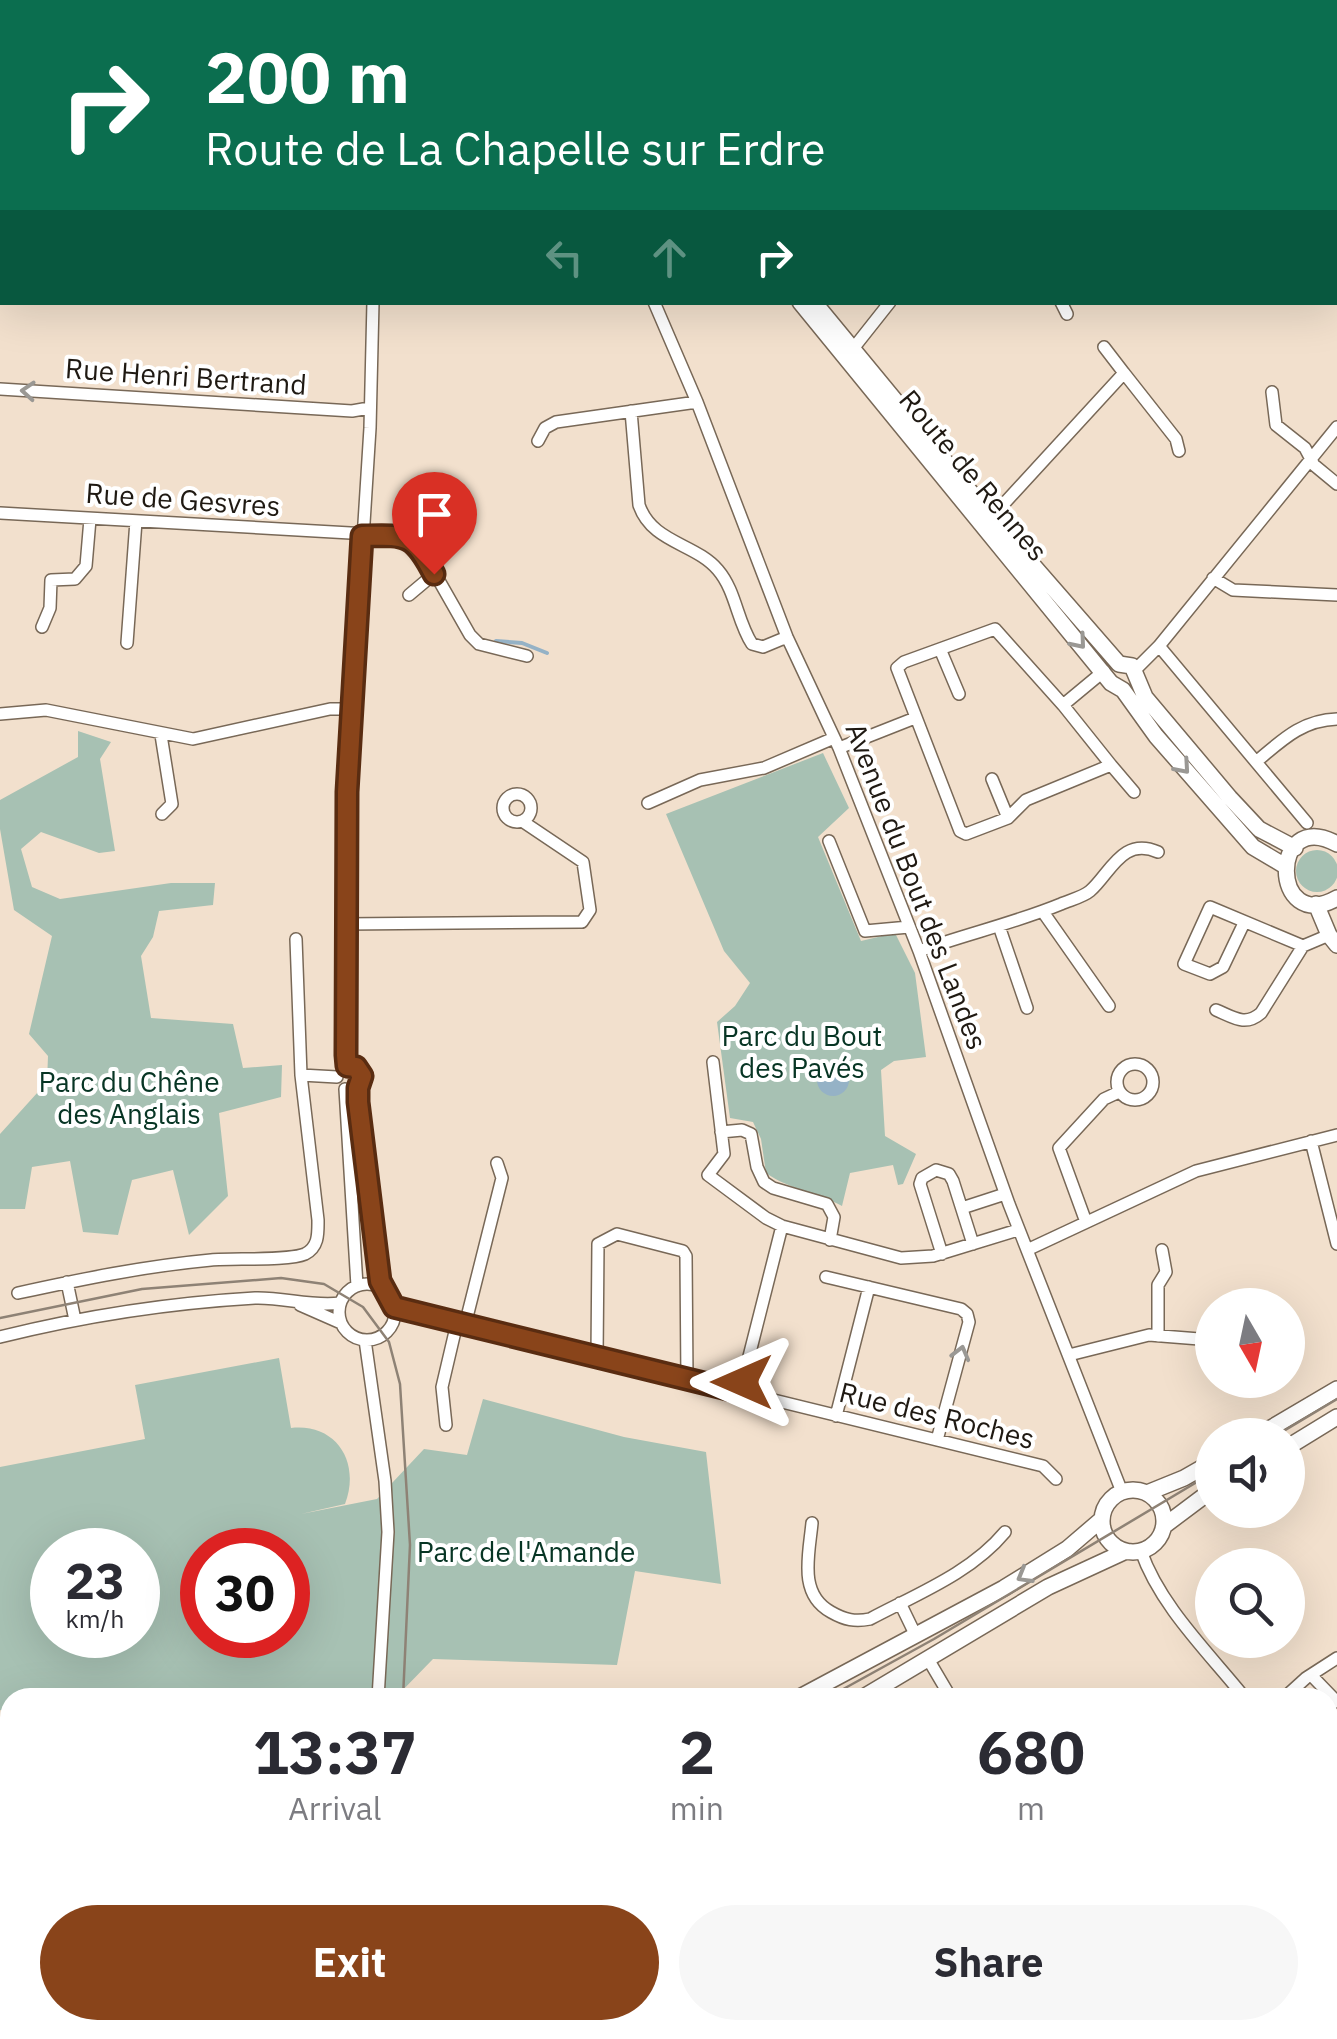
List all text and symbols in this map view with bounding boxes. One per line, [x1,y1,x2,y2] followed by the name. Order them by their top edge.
[205,31,410,122] text: 200 m
[40,40,170,170] icon: right
[205,119,826,177] text: Route de La Chapelle sur Erdre
[537,230,592,285] icon: left
[642,230,697,285] icon: ahead
[747,230,802,285] icon: right
[64,349,308,403] street label: Rue Henri Bertrand
[19,381,35,402] one-way arrow
[891,382,1057,568] street label: Route de Rennes
[392,472,477,575] pin
[84,474,282,524] street label: Rue de Gesvres
[407,487,462,542] icon: arrive
[1067,630,1085,648] one-way arrow
[838,717,996,1055] street label: Avenue du Bout des Landes
[1171,755,1189,774] one-way arrow
[722,1017,882,1086] park label: Parc du Bout des Pavés
[38,1063,220,1132] park label: Parc du Chêne des Anglais
[1195,1288,1305,1398] north arrow
[1195,1288,1305,1658] map controls
[690,1330,794,1434] position arrow
[949,1344,970,1362] one-way arrow
[836,1373,1038,1457] street label: Rue des Roches
[1195,1418,1305,1528] button: sound
[180,1528,310,1658] speed limit sign: 30
[417,1533,635,1570] park label: Parc de l'Amande
[65,1548,125,1613] text: 23
[1195,1548,1305,1658] button: search
[1017,1564,1035,1583] one-way arrow
[66,1602,124,1635] text: km/h
[253,1712,417,1791] text: 13:37
[679,1712,715,1791] text: 2
[977,1712,1085,1791] text: 680
[288,1787,382,1829] text: Arrival
[670,1787,724,1829] text: min
[1017,1787,1045,1829] text: m
[40,1905,659,2020] button: Exit
[679,1905,1298,2020] button: Share

